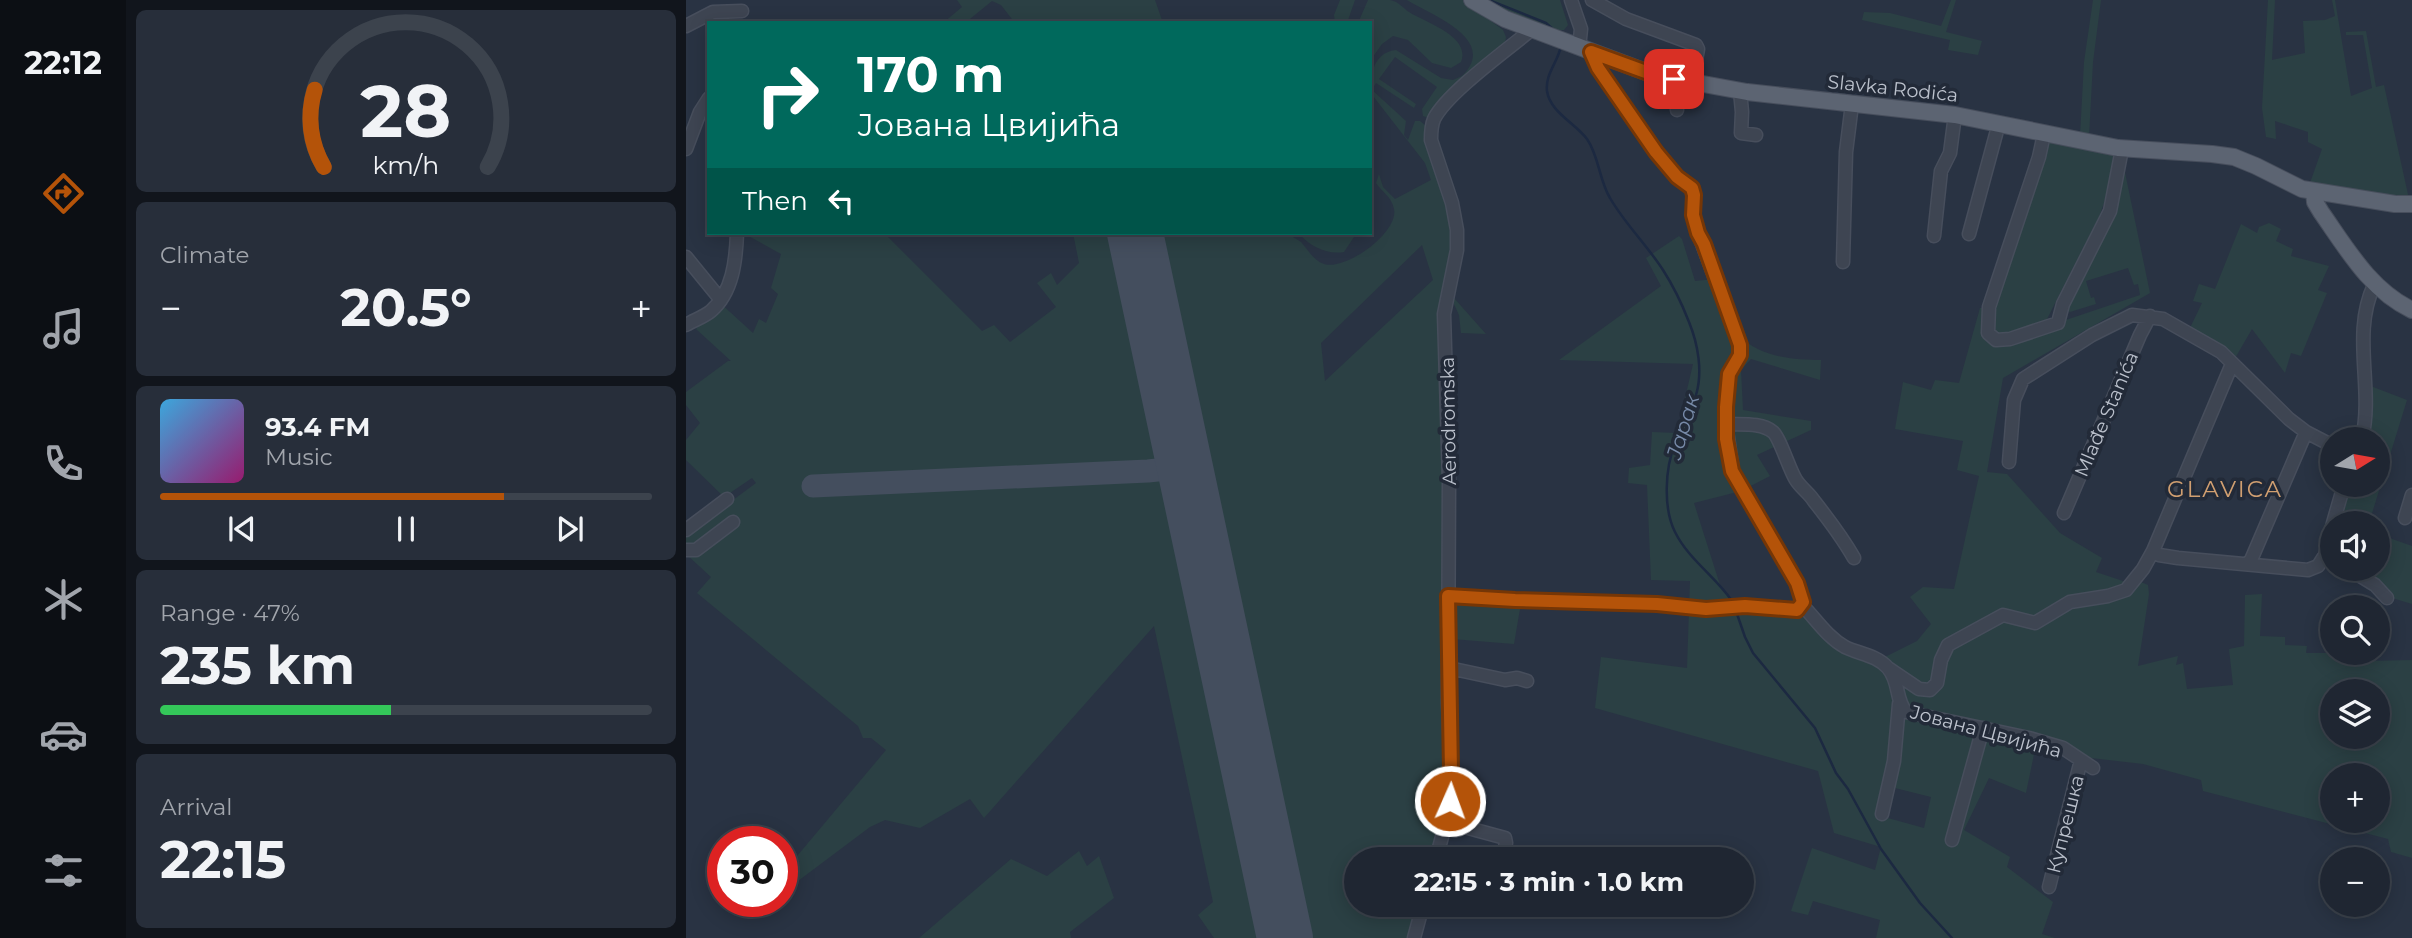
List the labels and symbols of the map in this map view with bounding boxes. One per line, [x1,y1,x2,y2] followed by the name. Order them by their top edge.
[1644,49,1704,109] pin
[1827,70,1959,107] street label: Slavka Rodića
[2070,348,2143,480] street label: Mlađe Stanića
[1436,357,1461,485] street label: Aerodromska
[1661,391,1704,463] water label: Јарак
[2320,427,2390,497] north arrow
[2167,475,2283,503] district label: GLAVICA
[1908,700,2064,763] street label: Јована Цвијића
[1413,764,1487,838] position arrow
[2042,773,2089,876] street label: Купрешка
[707,826,798,917] speed limit sign: 30

